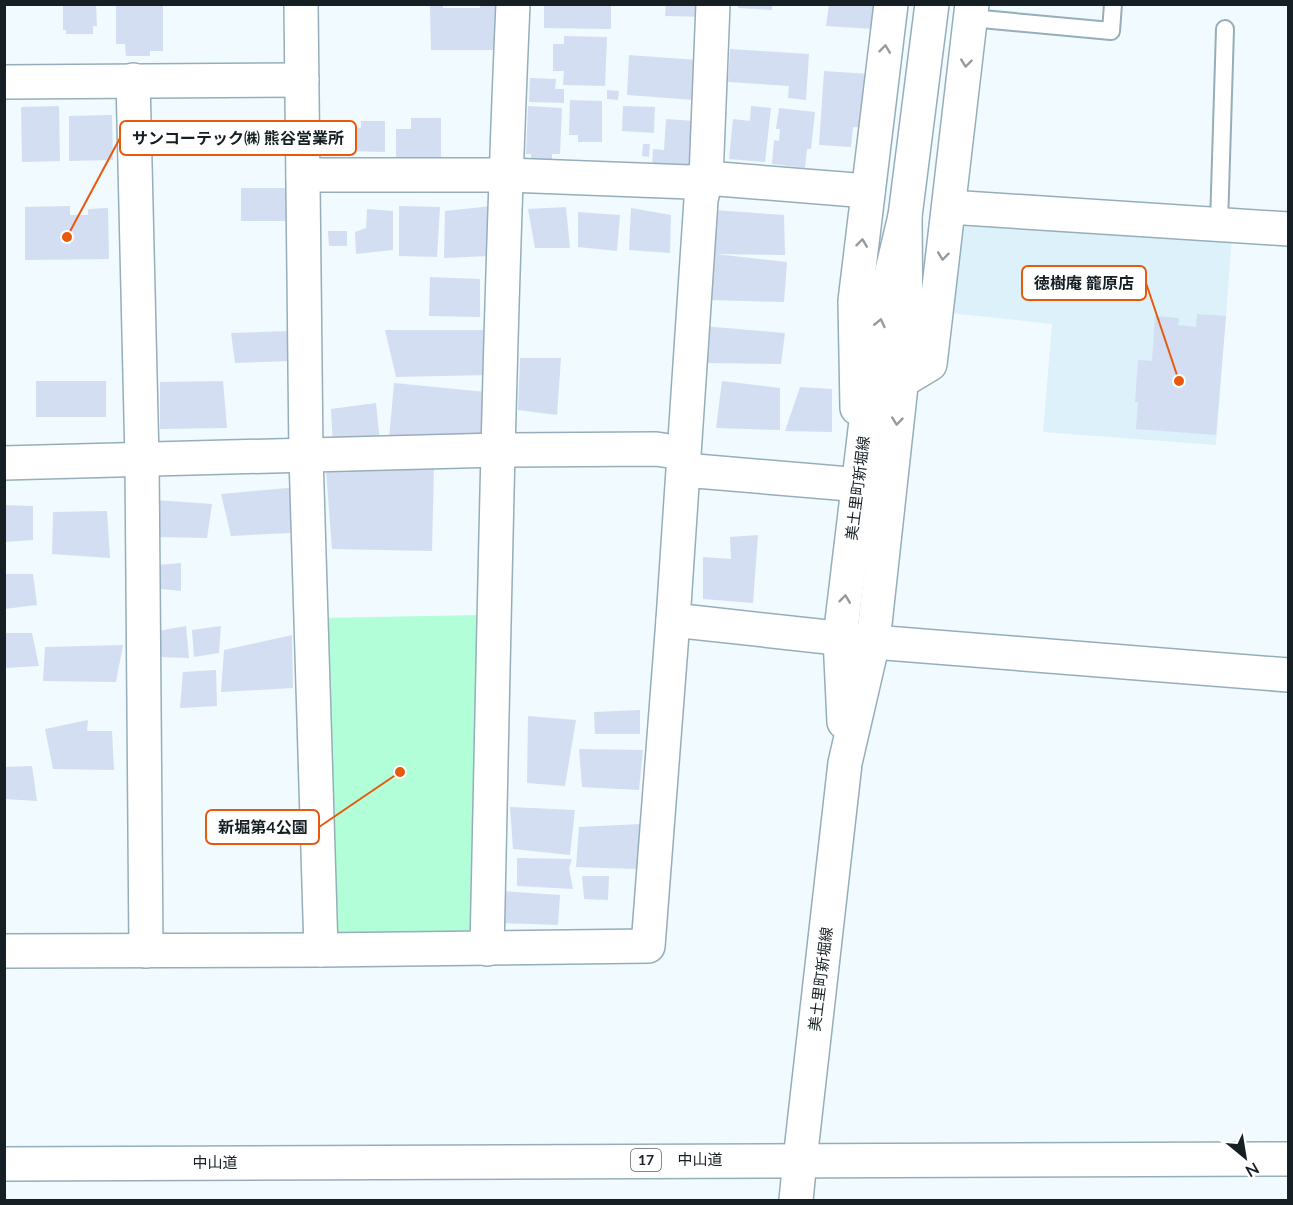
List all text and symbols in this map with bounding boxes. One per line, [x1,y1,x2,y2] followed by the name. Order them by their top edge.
[879,44,891,54] one-way arrow
[960,58,972,67] one-way arrow
[120,121,356,155] callout: サンコーテック㈱ 熊谷営業所
[132,128,344,147] text: サンコーテック㈱ 熊谷営業所
[855,238,868,247] one-way arrow
[938,252,950,261] one-way arrow
[1022,266,1146,300] callout: 徳樹庵 籠原店
[1034,273,1134,292] text: 徳樹庵 籠原店
[873,318,886,328] one-way arrow
[891,417,904,426] one-way arrow
[842,435,872,541] street label: 美土里町新堀線
[838,595,850,604] one-way arrow
[206,810,319,844] callout: 新堀第4公園
[218,817,308,836] text: 新堀第4公園
[805,926,835,1032] street label: 美土里町新堀線
[1215,1127,1275,1187] north arrow
[631,1149,661,1171] road number: 17
[677,1150,723,1168] street label: 中山道
[192,1153,238,1171] street label: 中山道
[1243,1159,1263,1182] text: N

